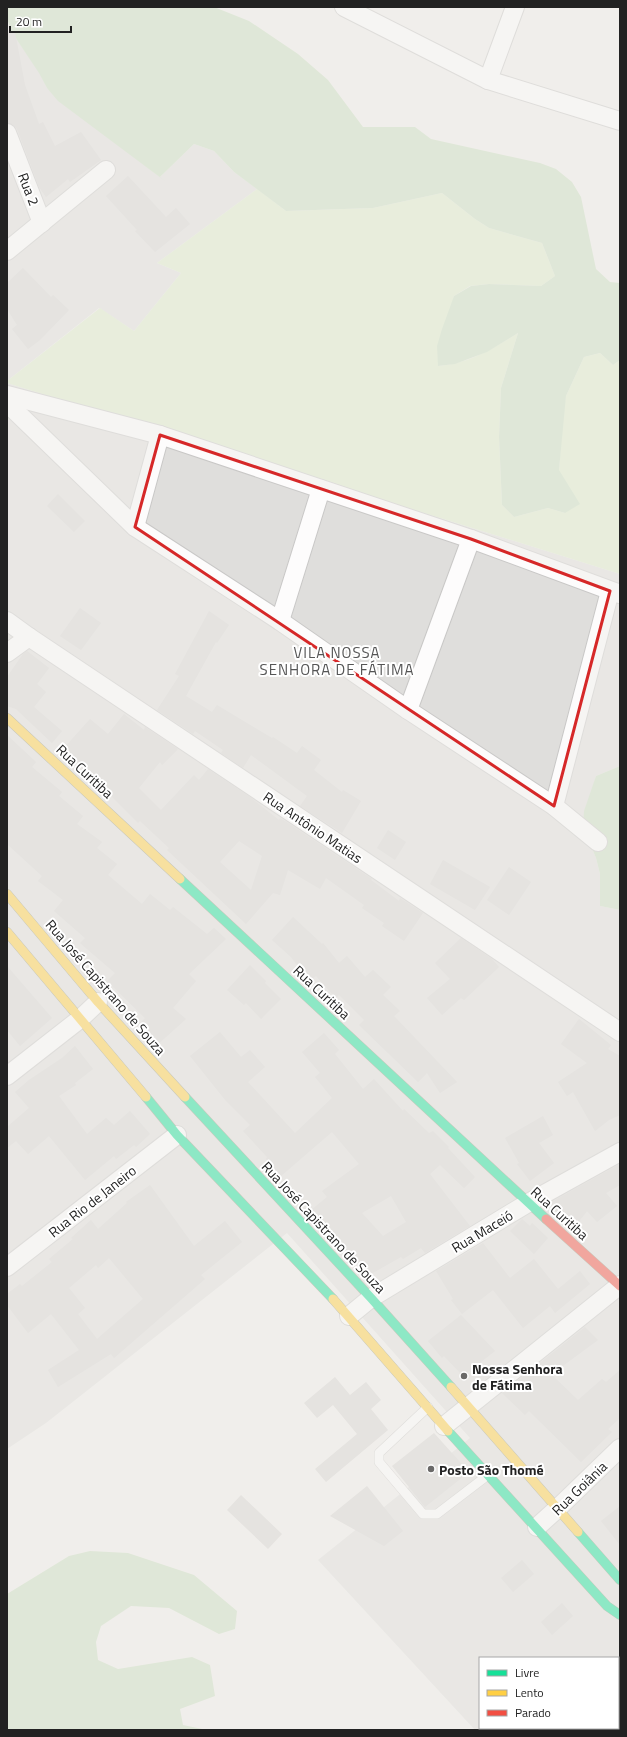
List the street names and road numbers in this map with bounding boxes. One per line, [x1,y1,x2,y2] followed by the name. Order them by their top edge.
[13,169,45,209] street label: Rua 2
[52,739,118,803] street label: Rua Curitiba
[259,786,367,868] street label: Rua Antônio Matias
[41,915,171,1059] street label: Rua José Capistrano de Souza
[289,960,355,1024] street label: Rua Curitiba
[257,1156,391,1298] street label: Rua José Capistrano de Souza
[44,1160,140,1242] street label: Rua Rio de Janeiro
[526,1181,594,1245] street label: Rua Curitiba
[447,1204,517,1258] street label: Rua Maceió
[547,1456,611,1520] street label: Rua Goiânia

